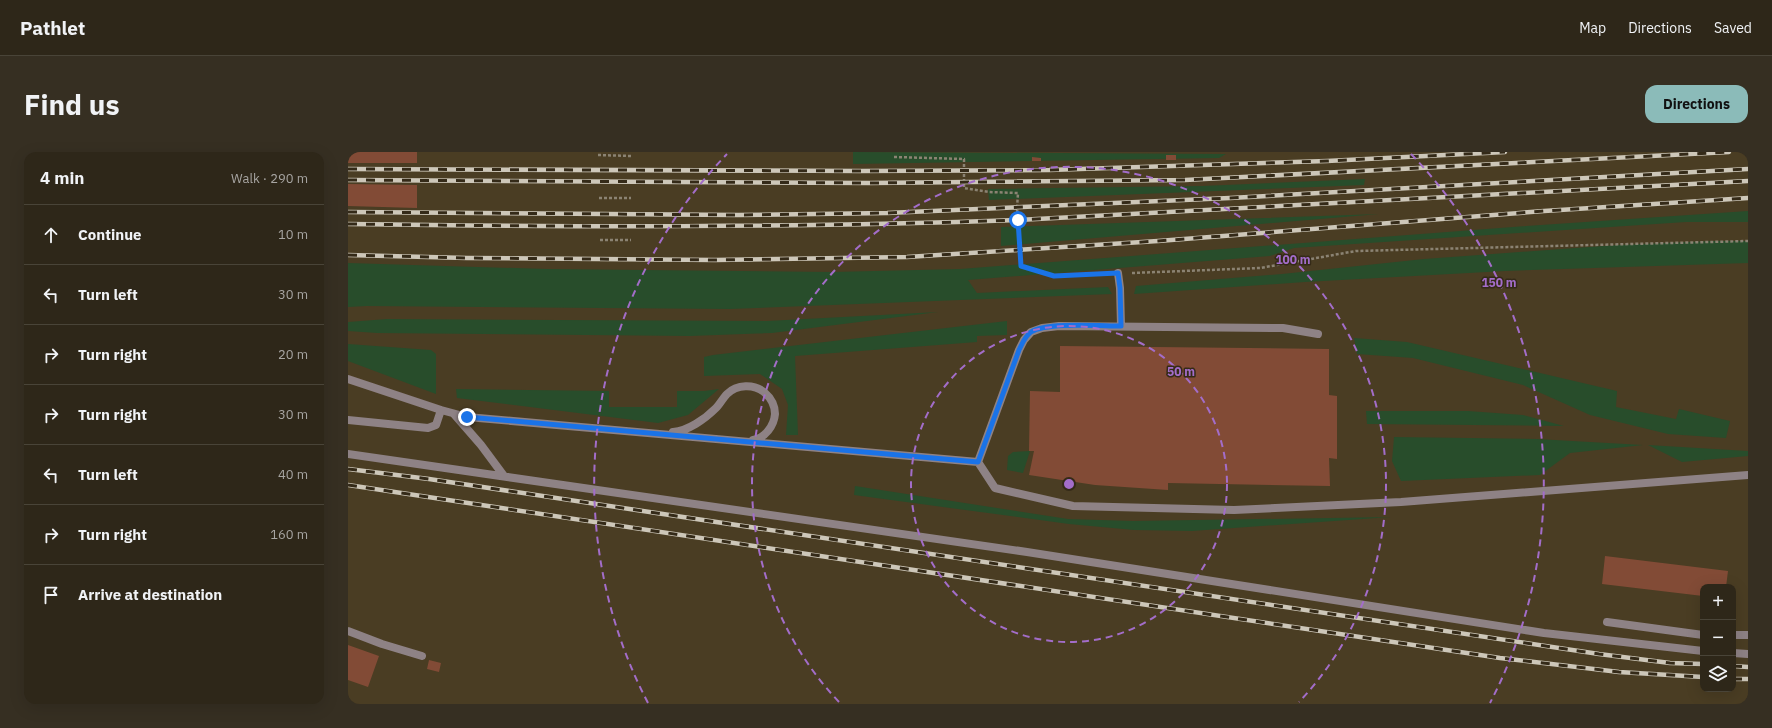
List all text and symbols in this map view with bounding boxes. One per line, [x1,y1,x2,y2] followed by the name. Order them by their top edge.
[20,16,85,40] text: Pathlet
[1579,19,1606,37] text: Map
[1628,19,1692,37] text: Directions
[1714,19,1752,37] text: Saved
[1645,85,1748,123] button: Directions
[24,86,120,123] text: Find us
[40,167,84,189] text: 4 min
[231,170,308,187] text: Walk · 290 m
[1009,211,1027,229] route start
[40,224,62,246] icon: ahead
[78,225,142,244] text: Continue
[278,226,308,243] text: 10 m
[1275,252,1311,267] text: 100 m
[1481,275,1517,290] text: 150 m
[40,284,62,306] icon: left
[78,285,138,304] text: Turn left
[278,286,308,303] text: 30 m
[40,344,62,366] icon: right
[78,345,147,364] text: Turn right
[278,346,308,363] text: 20 m
[1167,364,1195,379] text: 50 m
[40,404,62,426] icon: right
[78,405,147,424] text: Turn right
[278,406,308,423] text: 30 m
[458,408,476,426] route end
[40,464,62,486] icon: left
[78,465,138,484] text: Turn left
[278,466,308,483] text: 40 m
[1062,477,1076,491] centre of rings
[40,524,62,546] icon: right
[78,525,147,544] text: Turn right
[270,526,308,543] text: 160 m
[40,584,62,606] icon: arrive
[1700,584,1736,692] map controls
[1700,584,1736,620] button: +
[78,585,222,604] text: Arrive at destination
[1700,620,1736,656] button: −
[1700,656,1736,692] button: layers

